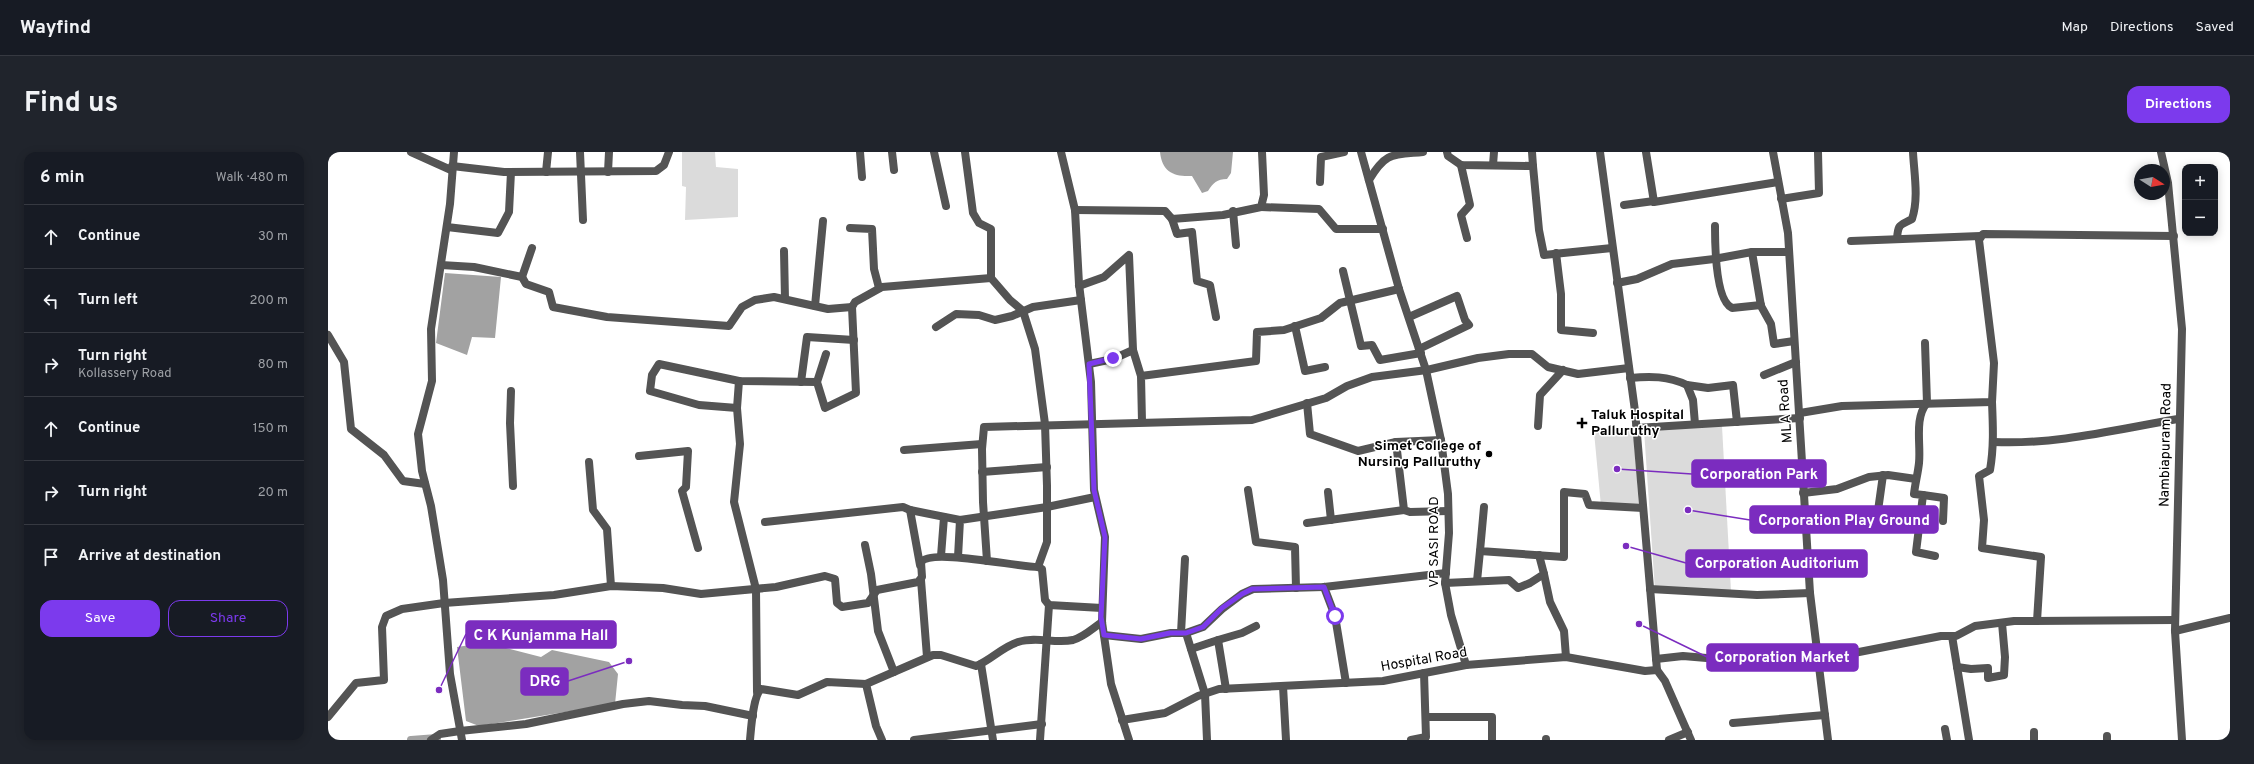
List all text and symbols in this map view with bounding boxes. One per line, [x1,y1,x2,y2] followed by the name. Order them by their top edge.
[20,16,91,40] text: Wayfind
[2062,19,2088,36] text: Map
[2110,19,2174,36] text: Directions
[2196,19,2234,36] text: Saved
[24,86,118,122] text: Find us
[2127,86,2230,123] button: Directions
[2134,164,2170,200] north arrow
[2182,164,2218,236] map controls
[2182,164,2218,200] button: +
[40,167,84,189] text: 6 min
[216,170,288,186] text: Walk · 480 m
[2182,200,2218,236] button: −
[40,226,62,248] icon: ahead
[78,227,140,246] text: Continue
[258,229,288,245] text: 30 m
[40,290,62,312] icon: left
[78,291,138,310] text: Turn left
[249,293,288,309] text: 200 m
[78,347,147,366] text: Turn right
[1104,349,1122,367] route end
[40,354,62,376] icon: right
[258,357,288,373] text: 80 m
[78,366,172,382] text: Kollassery Road
[1775,379,1797,443] street label: MLA Road
[2156,383,2176,507] street label: Nambiapuram Road
[1591,407,1684,440] place label: Taluk Hospital Palluruthy
[1576,417,1588,429] marker: Taluk Hospital Palluruthy
[40,418,62,440] icon: ahead
[78,419,140,438] text: Continue
[253,421,288,437] text: 150 m
[1358,438,1481,471] place label: Simet College of Nursing Palluruthy
[1484,449,1494,459] marker: Simet College of Nursing Palluruthy
[1692,460,1826,487] callout: Corporation Park
[1700,466,1818,485] text: Corporation Park
[40,482,62,504] icon: right
[78,483,147,502] text: Turn right
[258,485,288,501] text: 20 m
[1426,496,1443,588] street label: VP SASI ROAD
[1750,506,1938,533] callout: Corporation Play Ground
[1758,512,1930,531] text: Corporation Play Ground
[40,546,62,568] icon: arrive
[78,547,221,566] text: Arrive at destination
[1686,550,1867,577] callout: Corporation Auditorium
[1695,555,1859,574] text: Corporation Auditorium
[40,600,160,637] button: Save
[168,600,288,637] button: Share
[1326,607,1344,625] route start
[466,621,616,648] callout: C K Kunjamma Hall
[474,627,608,646] text: C K Kunjamma Hall
[1379,644,1469,676] street label: Hospital Road
[1707,644,1858,671] callout: Corporation Market
[1714,649,1850,668] text: Corporation Market
[521,668,568,695] callout: DRG
[530,673,560,692] text: DRG

